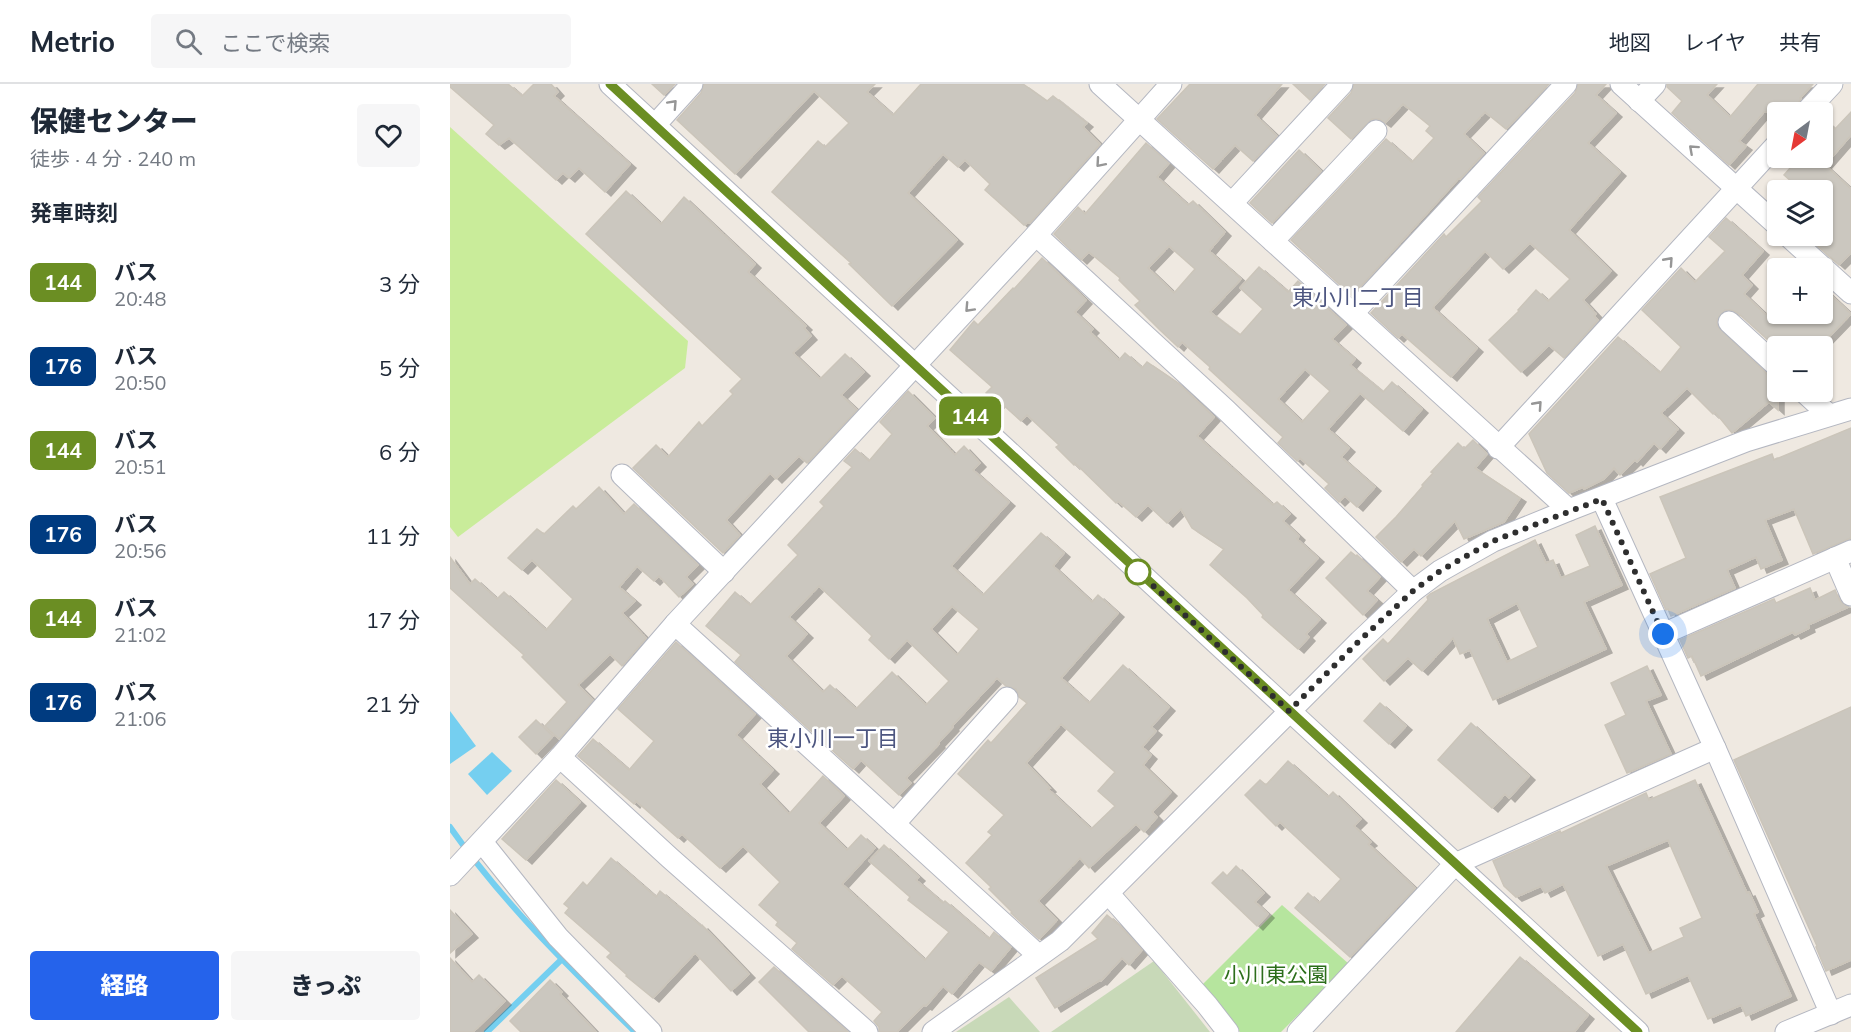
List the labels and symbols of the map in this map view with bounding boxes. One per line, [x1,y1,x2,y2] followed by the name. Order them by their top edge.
[666,101,677,112] one-way arrow
[1767,102,1833,168] north arrow
[1689,145,1700,156] one-way arrow
[1096,157,1107,167] one-way arrow
[1662,258,1673,268] one-way arrow
[1292,283,1424,311] district label: 東小川二丁目
[965,301,976,312] one-way arrow
[936,396,1004,436] line badge: 144
[1530,401,1541,412] one-way arrow
[1125,559,1151,585] unlabelled marker
[1648,619,1678,649] your location
[767,724,899,752] district label: 東小川一丁目
[1224,961,1329,987] park label: 小川東公園

